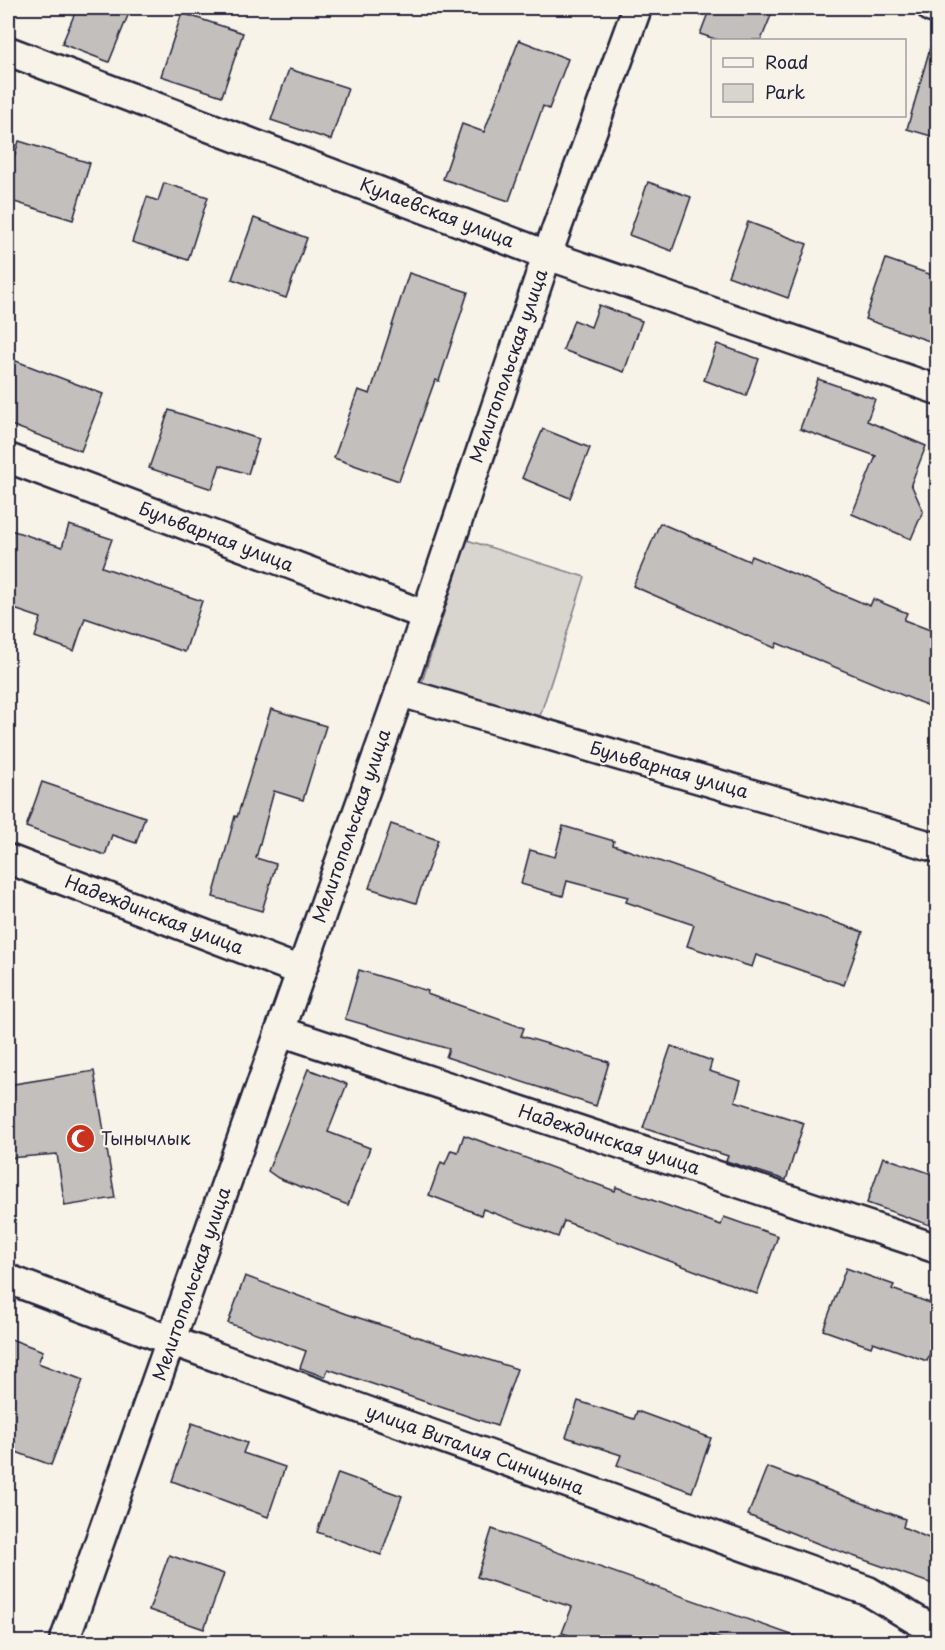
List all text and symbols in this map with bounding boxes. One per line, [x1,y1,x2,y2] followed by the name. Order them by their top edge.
[711,39,906,117] legend
[765,48,809,75] text: Road
[765,78,805,105] text: Park
[356,170,519,254] street label: Кулаевская улица
[462,264,554,466] street label: Мелитопольская улица
[135,494,298,578] street label: Бульварная улица
[305,724,397,926] street label: Мелитопольская улица
[587,733,752,804] street label: Бульварная улица
[61,867,248,960] street label: Надеждинская улица
[515,1096,704,1181] street label: Надеждинская улица
[64,1123,96,1155] mosque icon: Тынычлык
[101,1124,191,1151] place label: Тынычлык
[145,1182,237,1384] street label: Мелитопольская улица
[363,1397,589,1501] street label: улица Виталия Синицына

